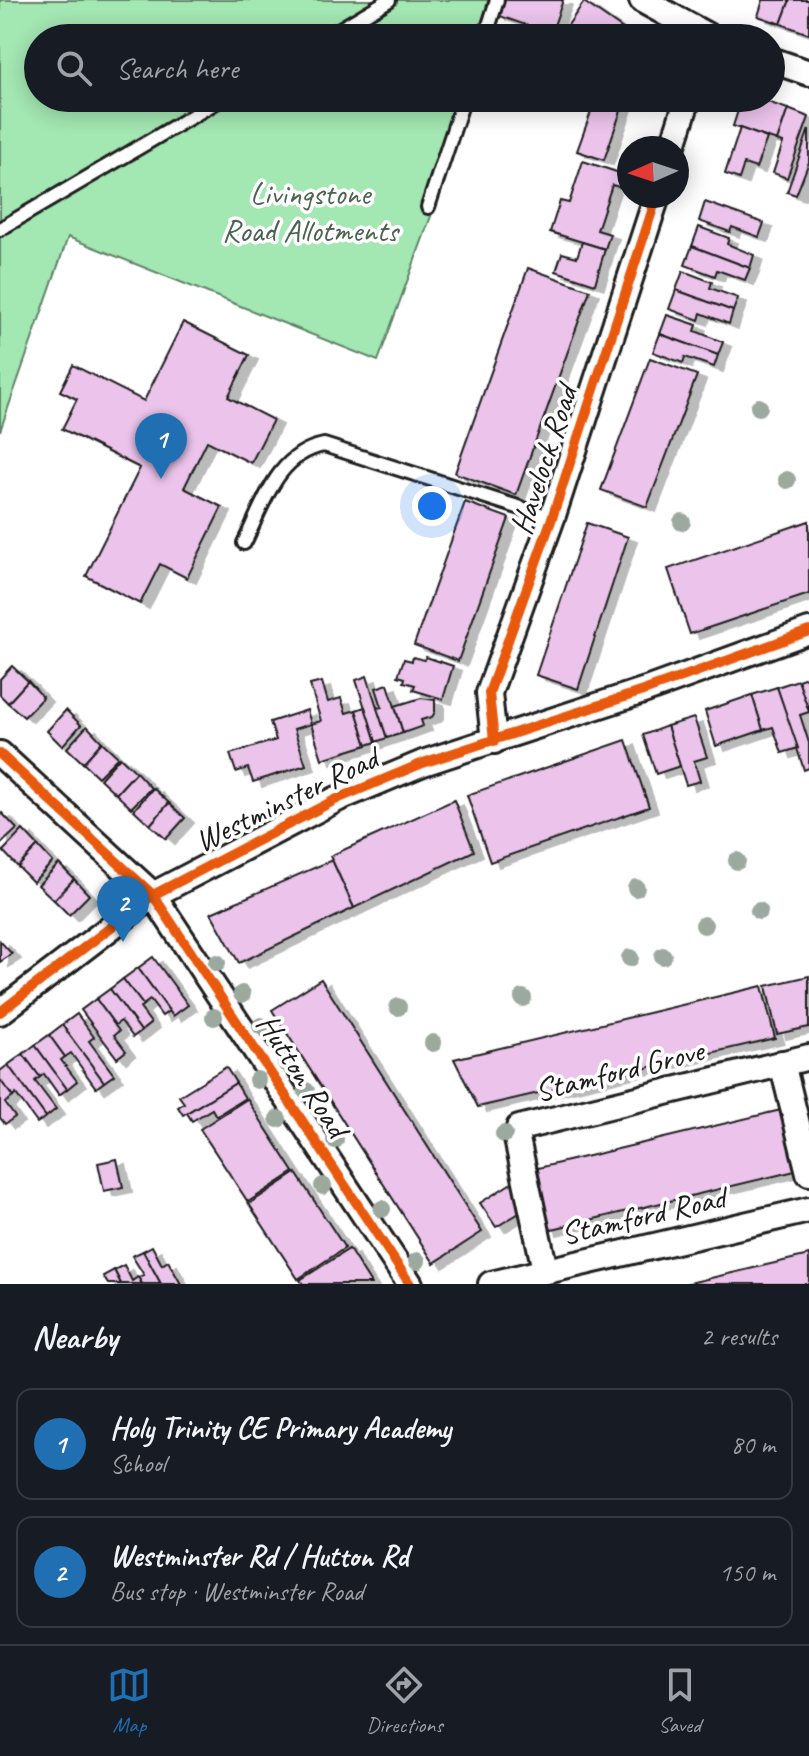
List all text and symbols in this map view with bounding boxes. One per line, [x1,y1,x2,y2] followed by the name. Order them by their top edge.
[24,24,785,112] search box
[52,46,96,90] icon: search
[116,49,238,87] text: Search here
[617,136,689,208] north arrow
[222,173,400,251] park label: Livingstone Road Allotments
[500,375,588,540] street label: Havelock Road
[135,413,187,479] pin: 1
[412,486,452,526] your location
[188,735,389,861] street label: Westminster Road
[97,876,149,942] pin: 2
[247,1006,360,1149] street label: Hutton Road
[531,1029,710,1111] street label: Stamford Grove
[557,1176,734,1254] street label: Stamford Road
[32,1315,118,1358] text: Nearby
[701,1320,777,1353] text: 2 results
[110,1409,451,1447] text: Holy Trinity CE Primary Academy
[54,1428,66,1461] text: 1
[731,1428,775,1461] text: 80 m
[110,1447,166,1480] text: School
[110,1537,408,1575] text: Westminster Rd / Hutton Rd
[54,1556,66,1589] text: 2
[719,1556,775,1589] text: 150 m
[110,1575,363,1608] text: Bus stop · Westminster Road
[107,1663,151,1739] tab: Map
[366,1663,443,1739] tab: Directions
[658,1663,702,1739] tab: Saved

